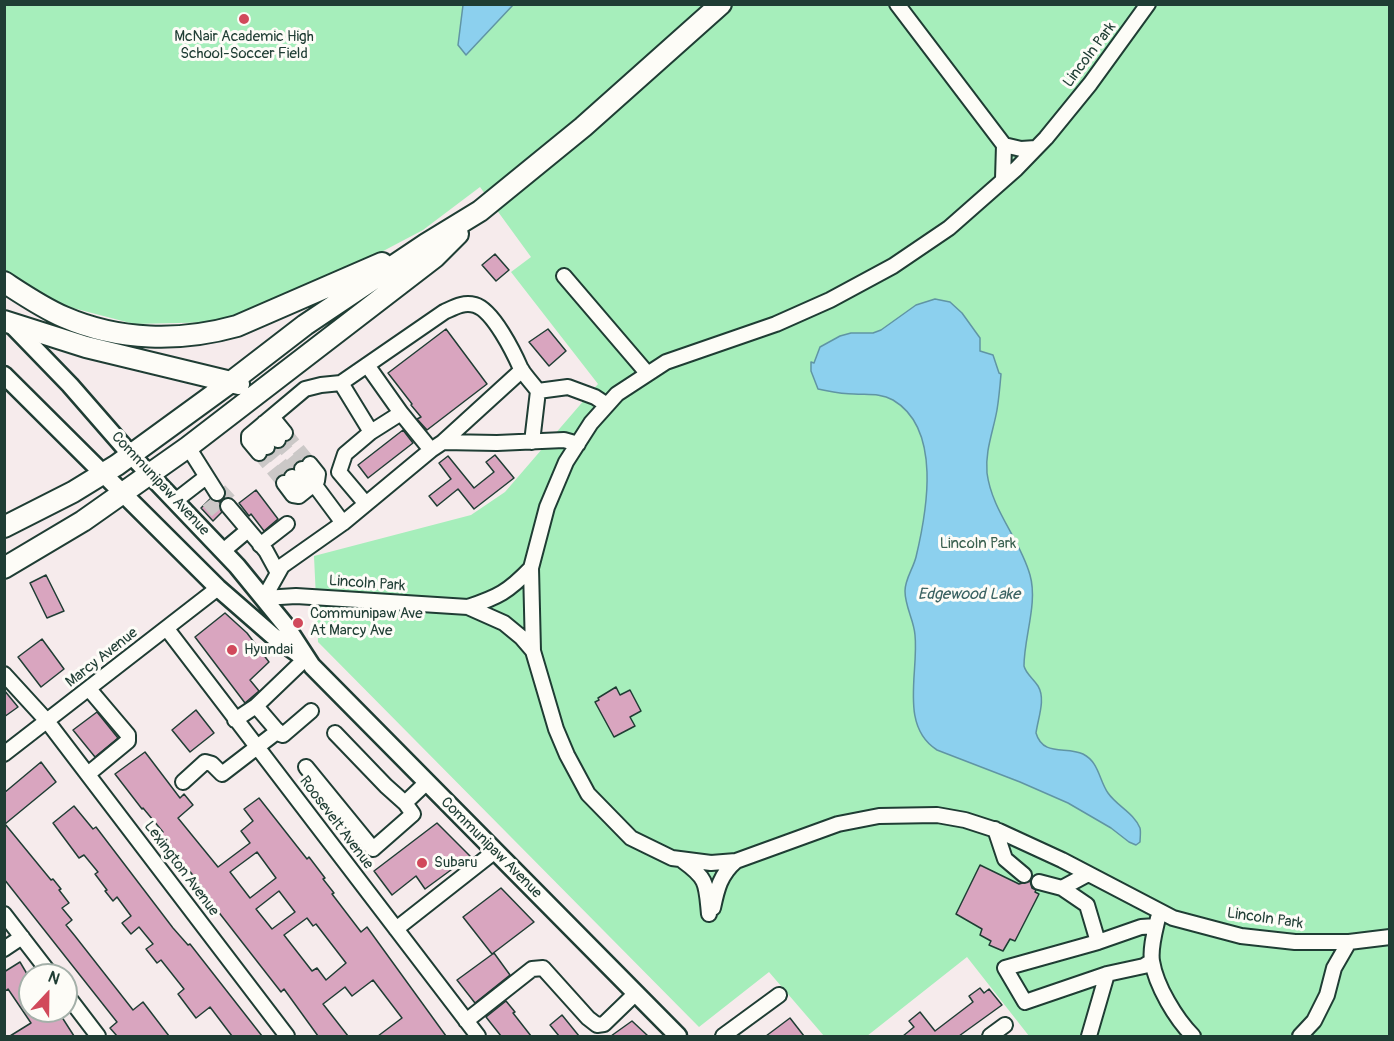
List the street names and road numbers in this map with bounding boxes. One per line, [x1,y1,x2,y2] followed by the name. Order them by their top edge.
[1060,19,1120,91] street label: Lincoln Park
[107,428,213,540] street label: Communipaw Avenue
[328,572,406,596] street label: Lincoln Park
[62,624,142,692] street label: Marcy Avenue
[295,773,377,873] street label: Roosevelt Avenue
[437,794,545,902] street label: Communipaw Avenue
[140,818,222,920] street label: Lexington Avenue
[1226,905,1304,933] street label: Lincoln Park

